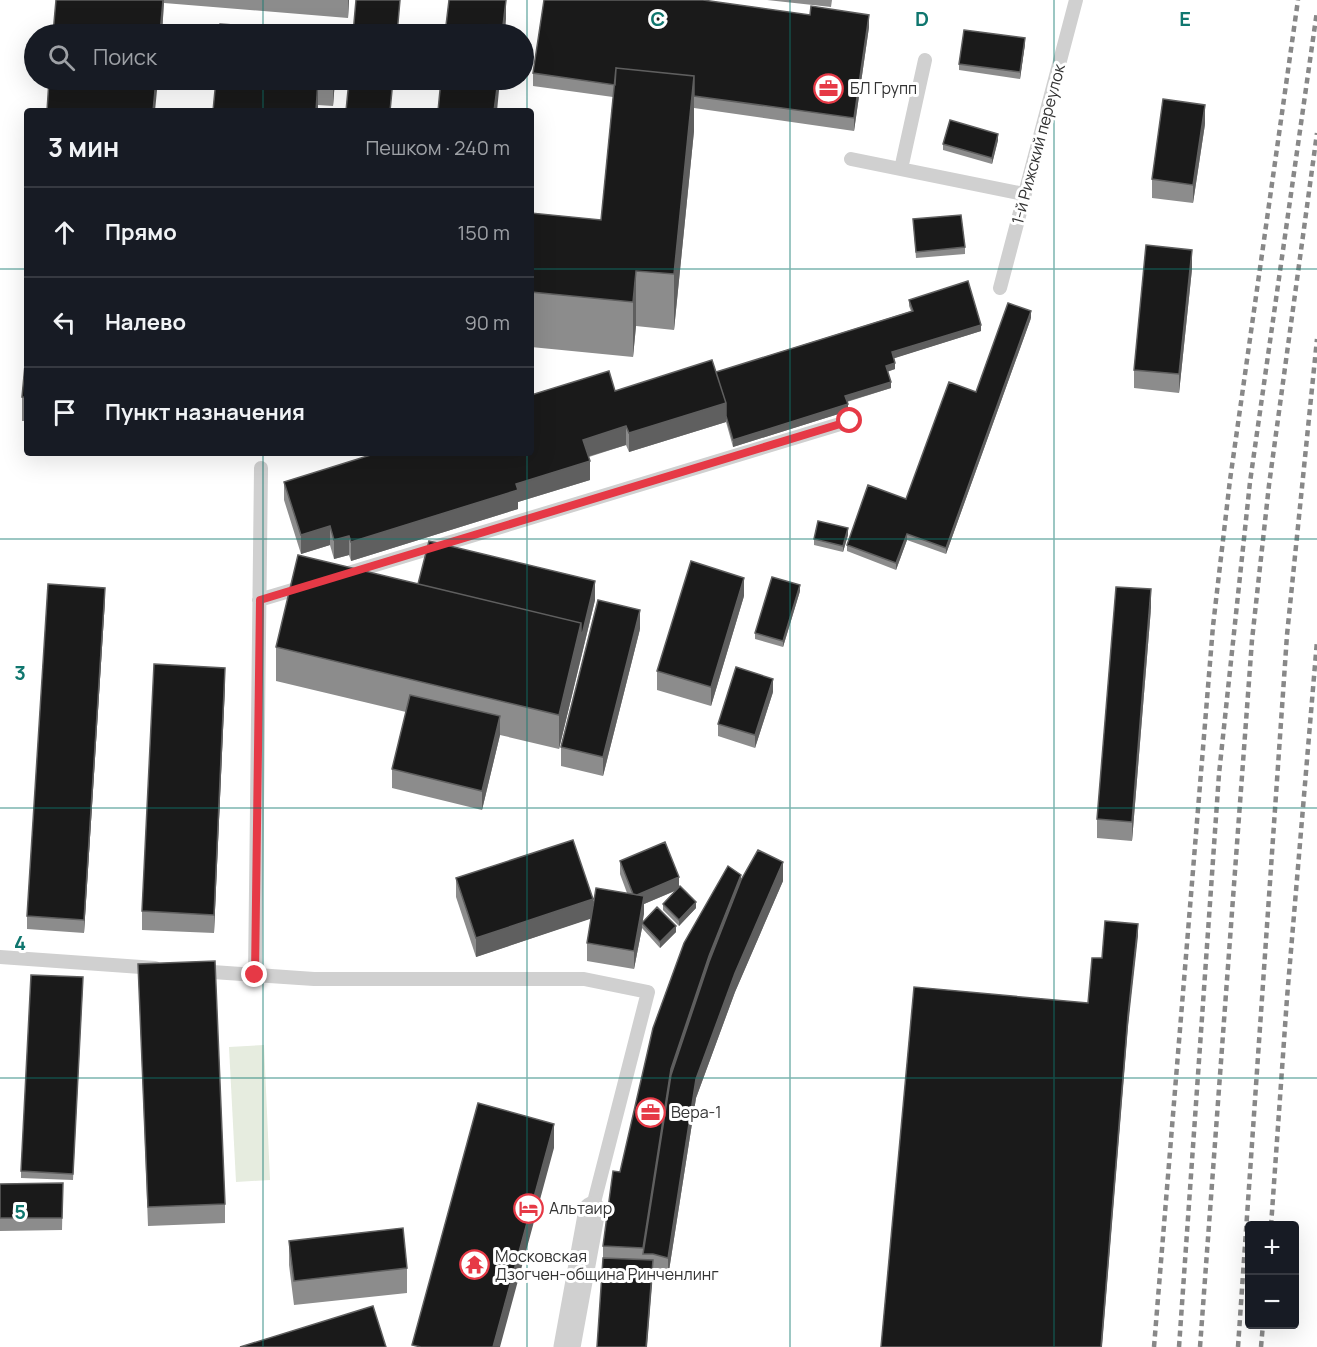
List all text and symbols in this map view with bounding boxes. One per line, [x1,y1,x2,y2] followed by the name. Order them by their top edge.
[651,5,665,32] text: C
[915,5,929,32] text: D
[1179,5,1191,32] text: E
[24,24,534,90] search box
[45,41,78,74] icon: search
[93,42,157,72] text: Поиск
[1006,60,1070,227] street label: 1-й Рижский переулок
[813,72,845,104] office icon: БЛ Групп
[850,77,917,99] place label: БЛ Групп
[48,129,119,165] text: 3 мин
[365,134,510,161] text: Пешком · 240 m
[48,216,81,249] icon: ahead
[105,217,177,247] text: Прямо
[457,219,510,246] text: 150 m
[48,306,81,339] icon: left
[105,307,186,337] text: Налево
[464,309,510,336] text: 90 m
[48,396,81,429] icon: arrive
[105,397,305,427] text: Пункт назначения
[836,407,862,433] route start
[14,659,26,686] text: 3
[14,929,26,956] text: 4
[241,961,267,987] route end
[634,1096,666,1128] office icon: Вера-1
[671,1101,721,1123] place label: Вера-1
[512,1192,544,1224] hotel icon: Альтаир
[549,1197,612,1219] place label: Альтаир
[14,1198,26,1225] text: 5
[1245,1221,1299,1329] map controls
[1245,1221,1299,1275] button: +
[495,1245,719,1285] place label: Московская Дзогчен-община Ринченлинг
[458,1249,490,1281] temple icon: Московская Дзогчен-община Ринченлинг
[1245,1275,1299,1329] button: −

